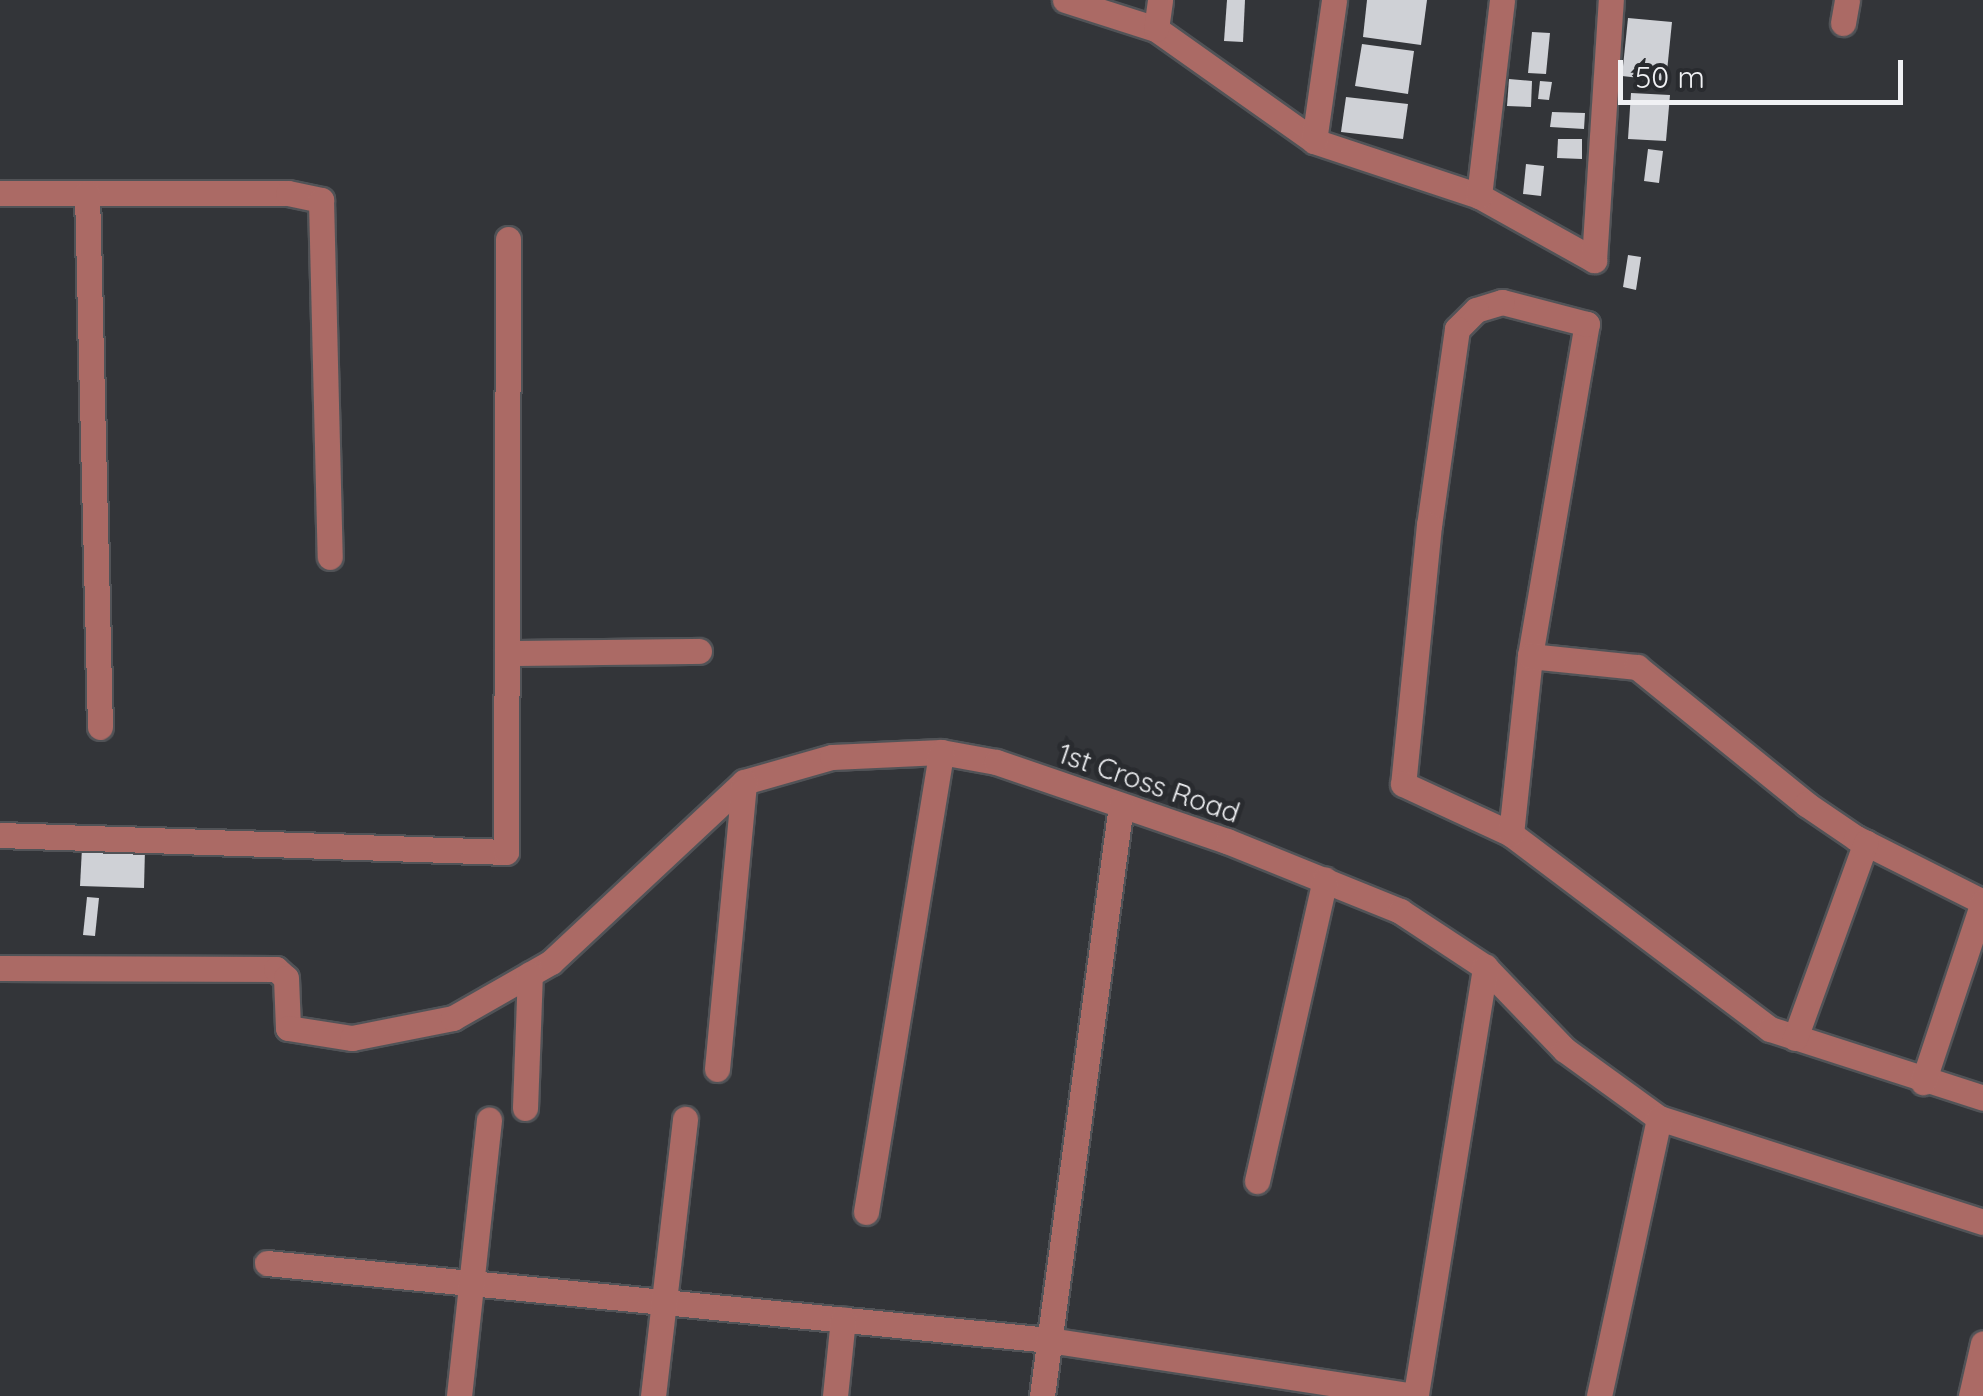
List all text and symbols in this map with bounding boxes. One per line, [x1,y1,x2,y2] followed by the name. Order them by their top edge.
[1623,40,1908,102] scale bar
[1635,58,1705,96] text: 50 m
[1054,736,1244,830] street label: 1st Cross Road

